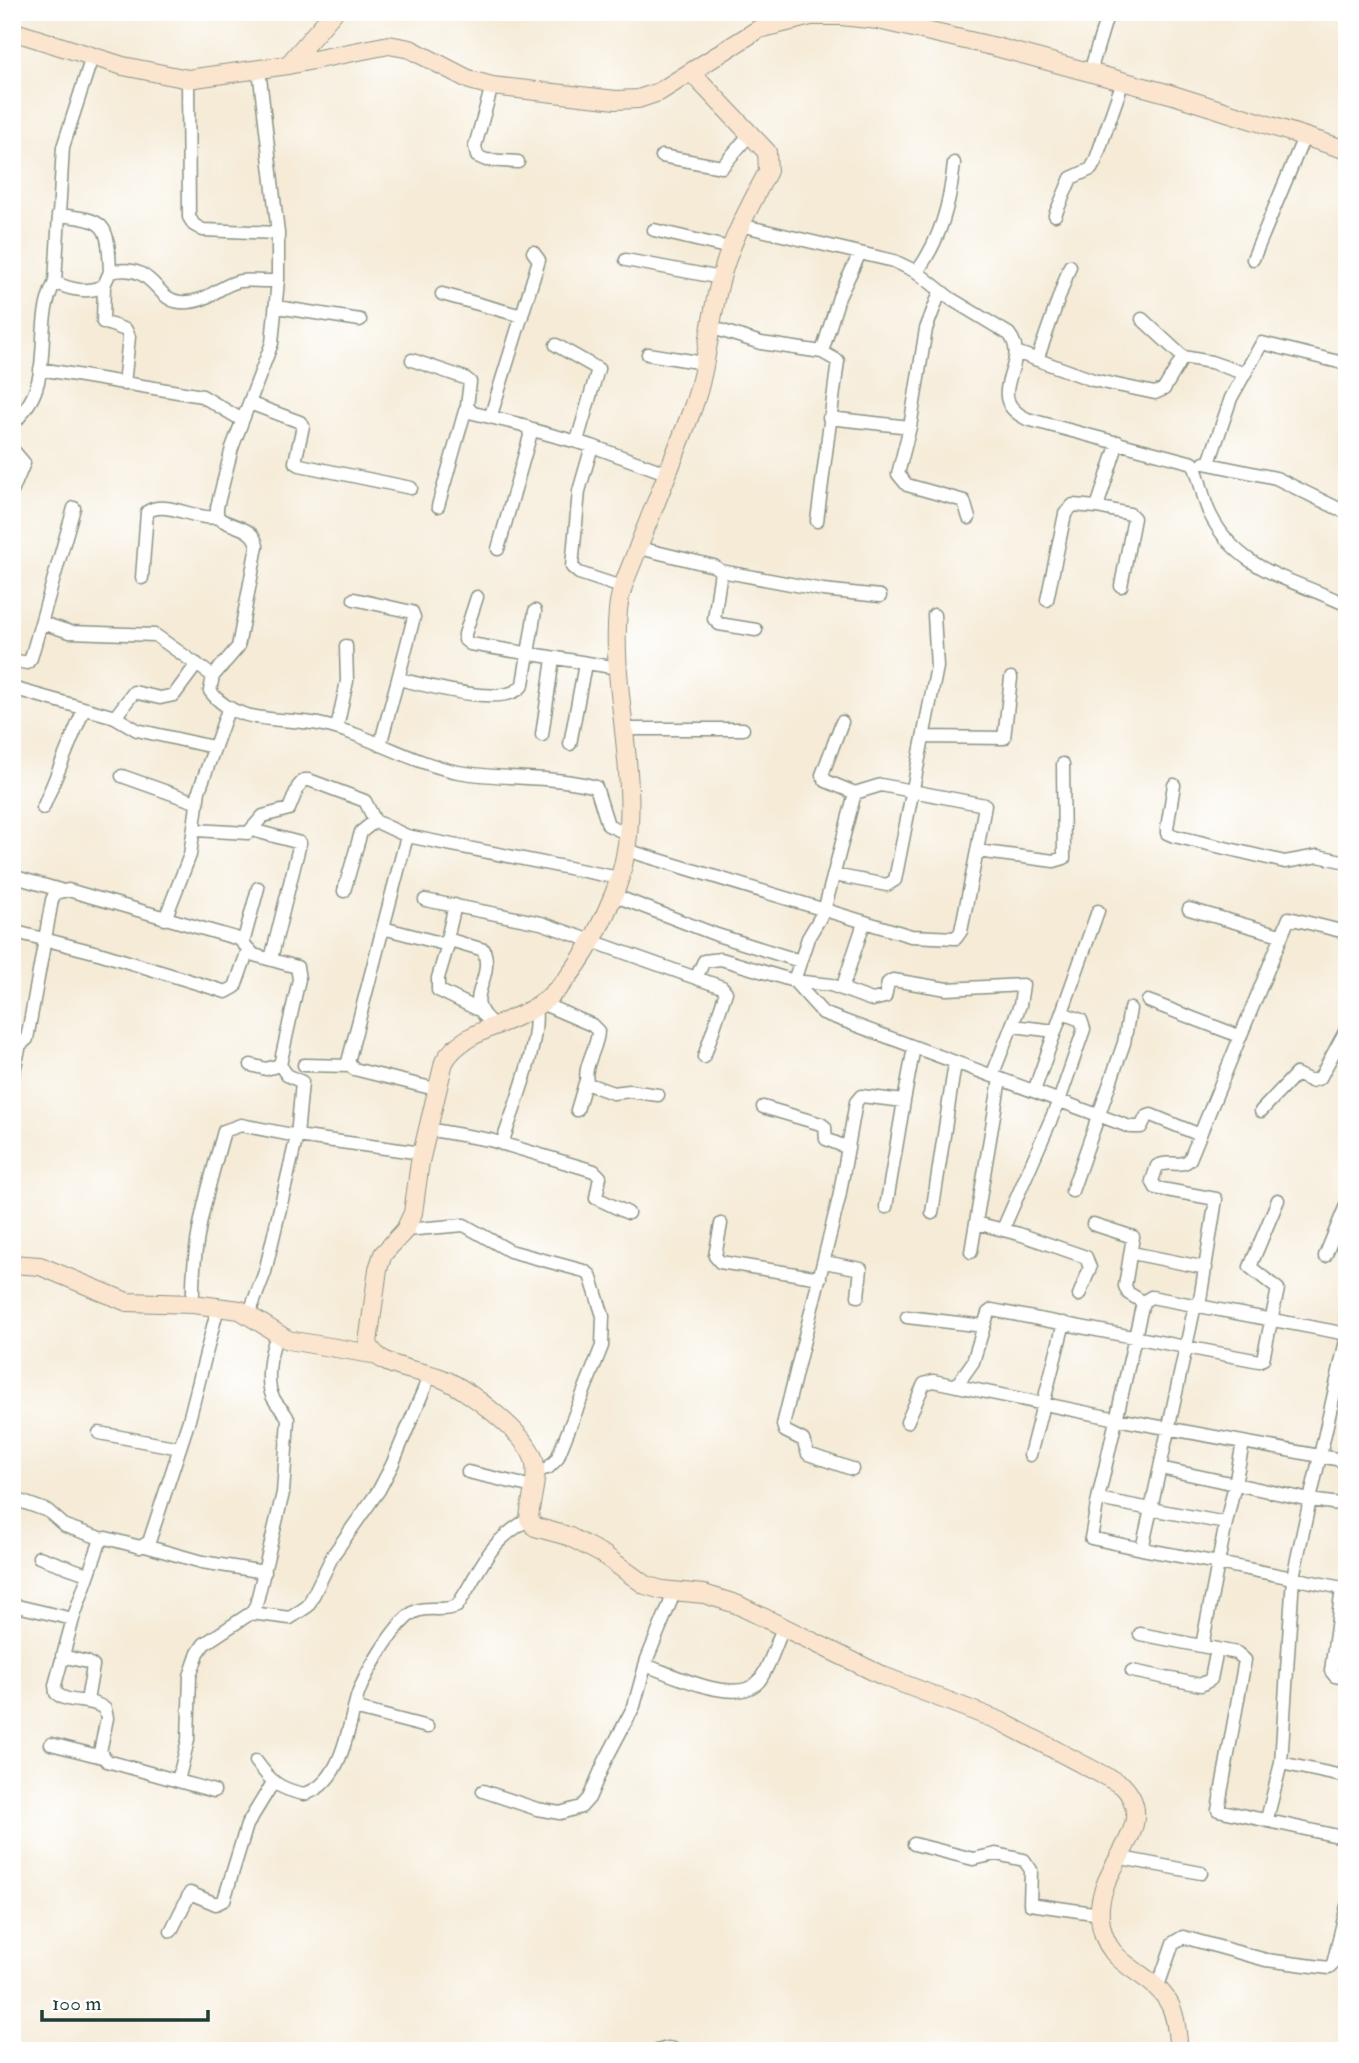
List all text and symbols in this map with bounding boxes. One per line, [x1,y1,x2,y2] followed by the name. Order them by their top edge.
[42,1979,208,2023] scale bar
[52,1990,102,2017] text: 100 m

